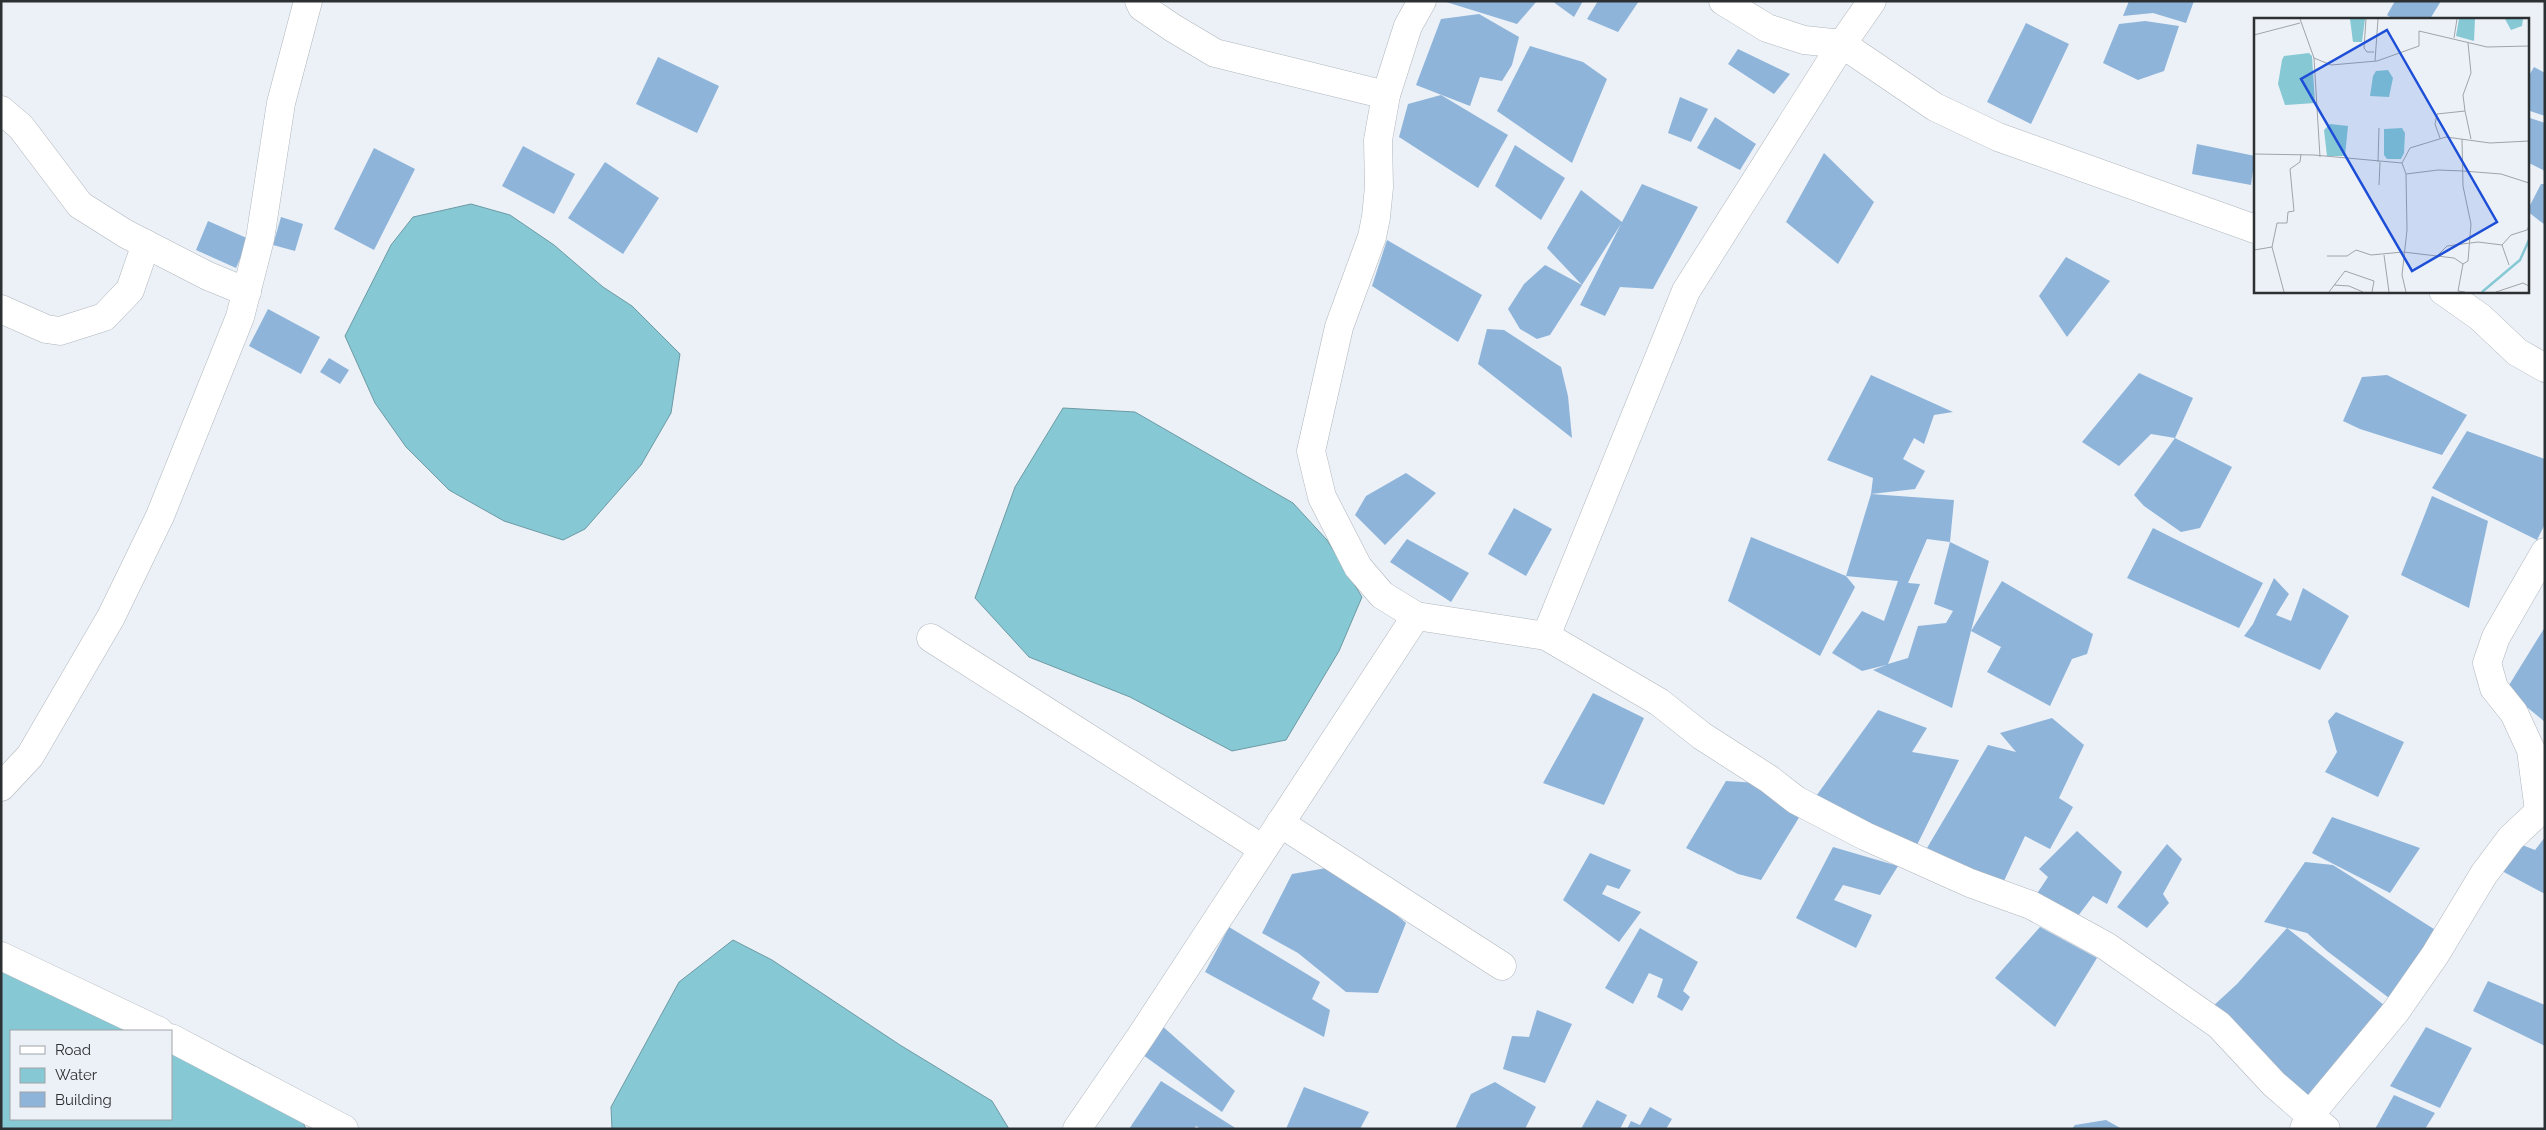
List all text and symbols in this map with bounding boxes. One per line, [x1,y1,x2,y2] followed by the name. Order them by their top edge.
[2254,18,2528,292] inset map
[10,1030,172,1120] legend
[55,1041,91,1059] text: Road
[55,1066,98,1084] text: Water
[55,1091,112,1109] text: Building

